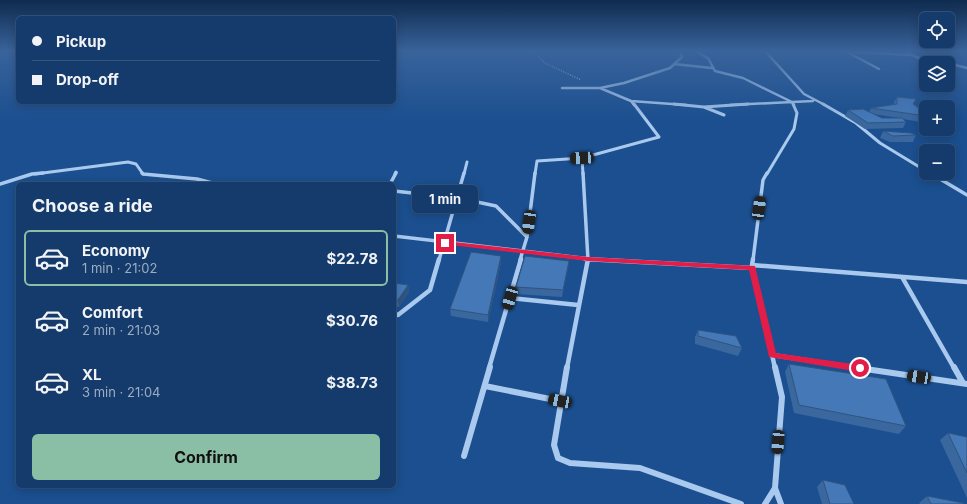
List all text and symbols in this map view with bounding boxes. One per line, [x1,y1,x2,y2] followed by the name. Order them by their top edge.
[919,12,955,180] map controls
[919,12,955,48] button: locate
[56,32,106,51] text: Pickup
[919,56,955,92] button: layers
[56,70,119,89] text: Drop-off
[919,100,955,136] button: +
[919,144,955,180] button: −
[570,151,594,165] car
[412,185,478,213] callout: 1 min
[429,191,461,207] text: 1 min
[32,195,153,216] text: Choose a ride
[751,195,767,221] car
[521,209,537,235] car
[436,234,454,252] route end
[34,240,70,276] icon: car
[82,241,150,260] text: Economy
[326,249,378,268] text: $22.78
[82,260,157,276] text: 1 min · 21:02
[501,285,519,311] car
[34,302,70,338] icon: car
[82,303,143,322] text: Comfort
[326,311,378,330] text: $30.76
[82,322,160,338] text: 2 min · 21:03
[851,359,869,377] route start
[34,364,70,400] icon: car
[82,365,102,384] text: XL
[906,369,932,385] car
[326,373,378,392] text: $38.73
[82,384,161,400] text: 3 min · 21:04
[547,393,573,409] car
[771,430,785,454] car
[32,434,380,480] button: Confirm

